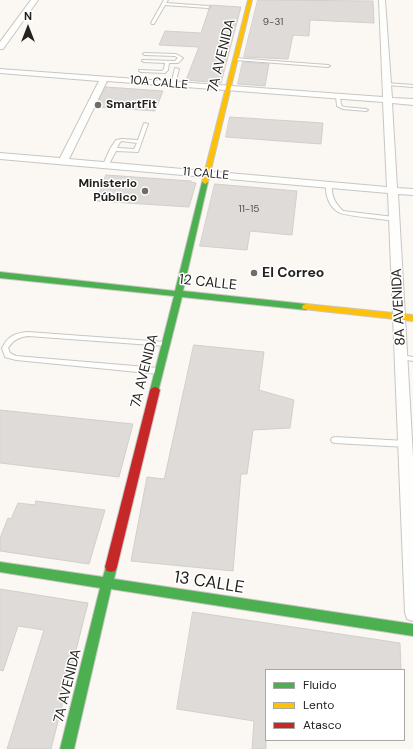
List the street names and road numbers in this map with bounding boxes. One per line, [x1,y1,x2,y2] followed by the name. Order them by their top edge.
[205,17,239,95] street label: 7A AVENIDA
[129,73,189,93] street label: 10A CALLE
[182,165,230,183] street label: 11 CALLE
[389,268,409,346] street label: 8A AVENIDA
[178,272,238,294] street label: 12 CALLE
[128,332,162,410] street label: 7A AVENIDA
[173,567,245,599] street label: 13 CALLE
[51,647,85,725] street label: 7A AVENIDA

